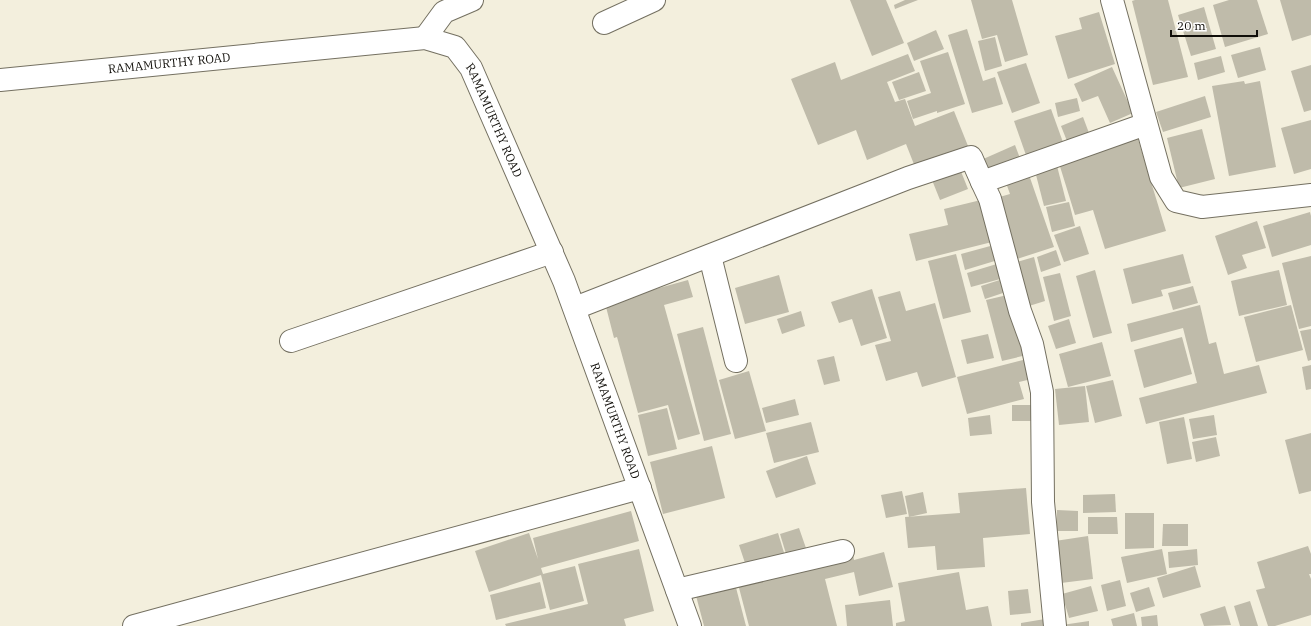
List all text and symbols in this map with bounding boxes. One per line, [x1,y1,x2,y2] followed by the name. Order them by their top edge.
[1171,12,1257,38] scale bar
[1177,18,1206,33] text: 20 m
[107,49,231,76] street label: RAMAMURTHY ROAD
[463,60,526,180] street label: RAMAMURTHY ROAD
[587,360,644,481] street label: RAMAMURTHY ROAD

